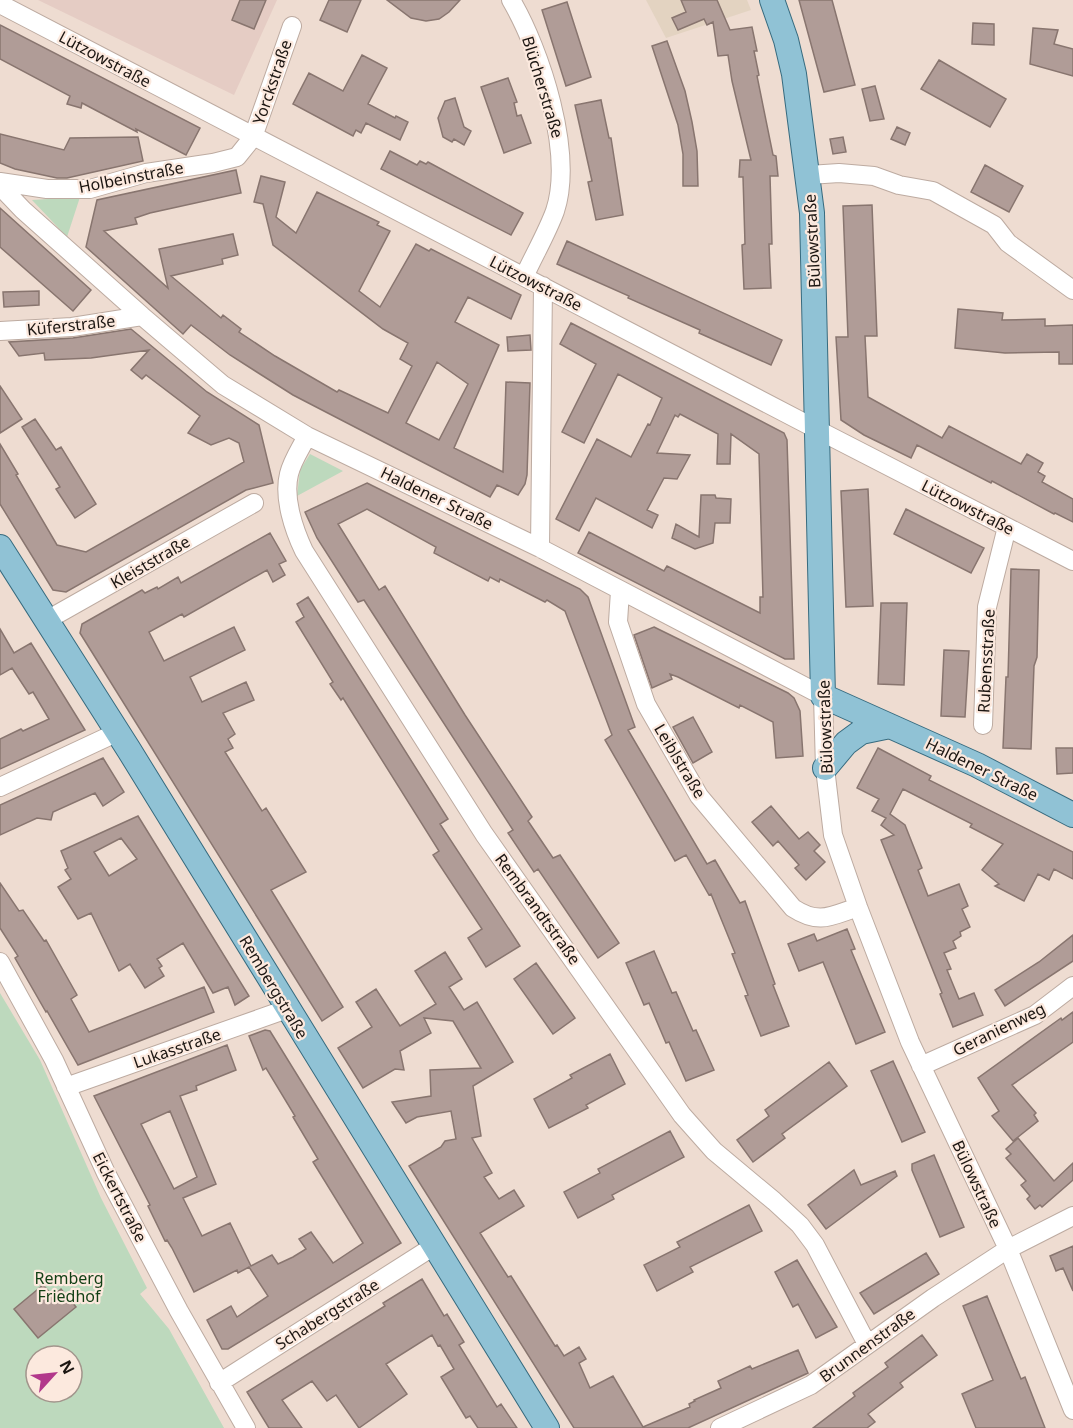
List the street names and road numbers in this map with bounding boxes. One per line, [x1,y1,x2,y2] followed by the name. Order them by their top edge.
[55,25,155,93] street label: Lützowstraße
[517,33,569,141] street label: Blücherstraße
[247,37,297,127] street label: Yorckstraße
[77,156,185,198] street label: Holbeinstraße
[799,193,825,289] street label: Bülowstraße
[486,250,586,316] street label: Lützowstraße
[26,309,116,341] street label: Küferstraße
[377,461,497,535] street label: Haldener Straße
[918,474,1018,540] street label: Lützowstraße
[106,530,194,594] street label: Kleiststraße
[972,608,1000,714] street label: Rubensstraße
[812,680,838,774] street label: Bülowstraße
[649,720,711,802] street label: Leiblstraße
[922,732,1042,806] street label: Haldener Straße
[490,849,586,969] street label: Rembrandtstraße
[234,931,314,1043] street label: Rembergstraße
[949,997,1049,1061] street label: Geranienweg
[130,1023,224,1073] street label: Lukasstraße
[947,1137,1007,1231] street label: Bülowstraße
[88,1148,152,1246] street label: Eickertstraße
[271,1273,383,1355] street label: Schabergstraße
[815,1303,919,1387] street label: Brunnenstraße

